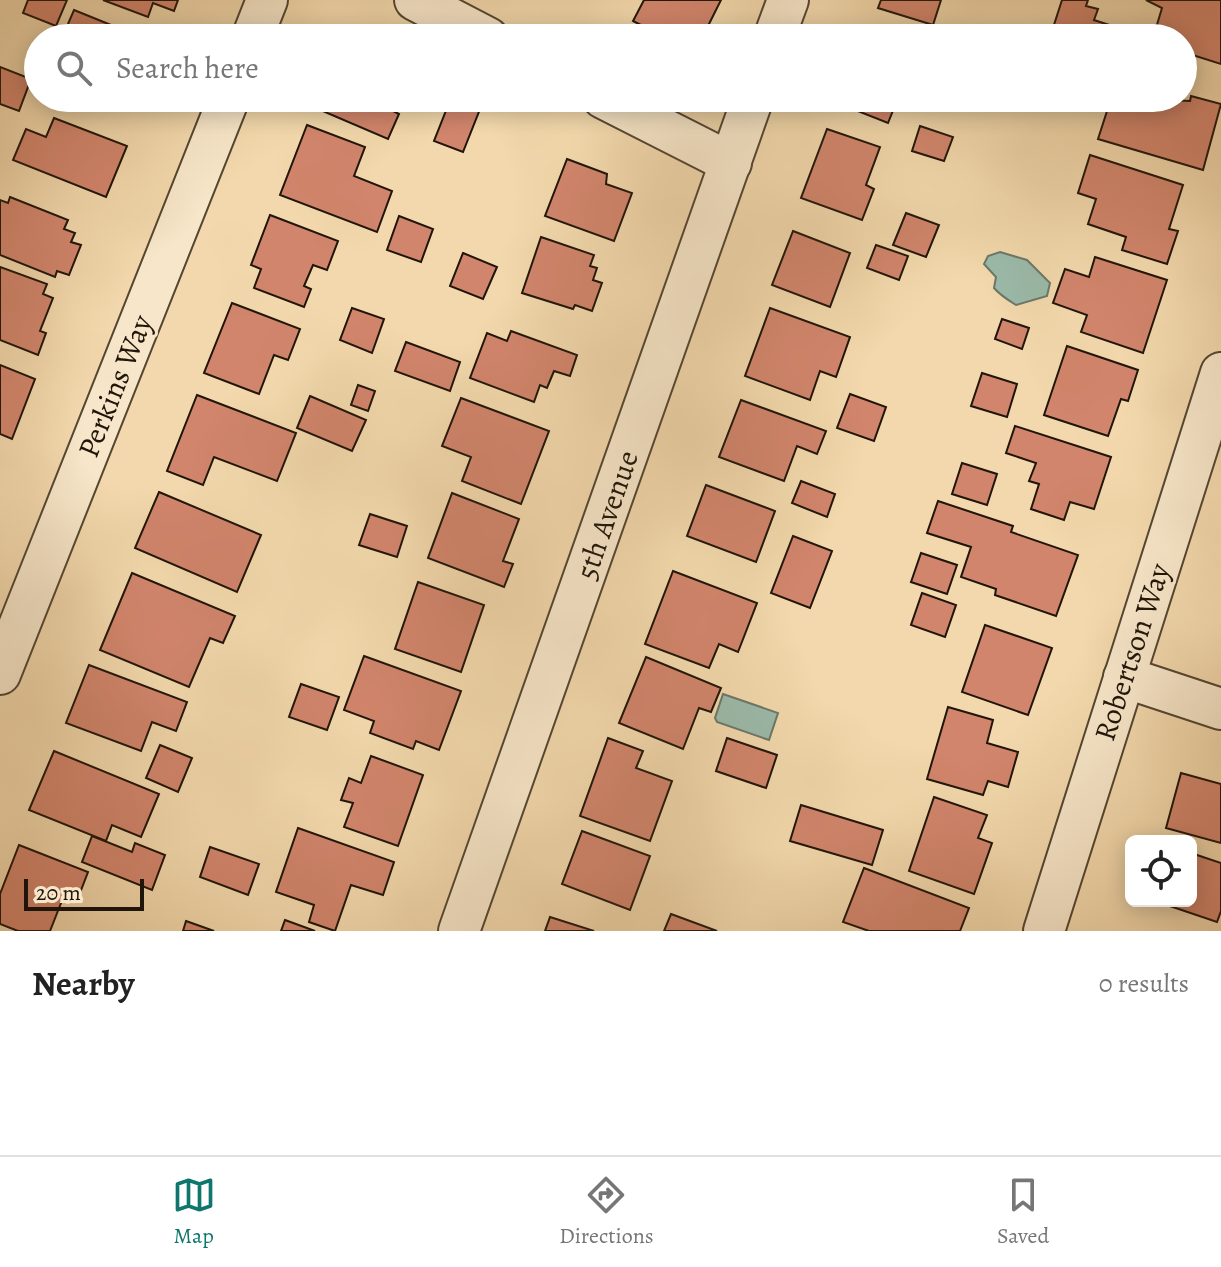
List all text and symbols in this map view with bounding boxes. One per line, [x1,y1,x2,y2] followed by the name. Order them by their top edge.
[24,24,1197,112] search box
[52,46,96,90] icon: search
[116,48,259,88] text: Search here
[68,308,162,463] street label: Perkins Way
[566,445,648,585] street label: 5th Avenue
[1085,558,1180,746] street label: Robertson Way
[1125,835,1197,907] map controls
[1125,835,1197,907] button: locate
[24,875,144,911] scale bar
[36,878,81,908] text: 20 m
[32,960,135,1007] text: Nearby
[1099,966,1189,1001] text: 0 results
[172,1173,216,1251] tab: Map
[559,1173,654,1251] tab: Directions
[997,1173,1049,1251] tab: Saved

